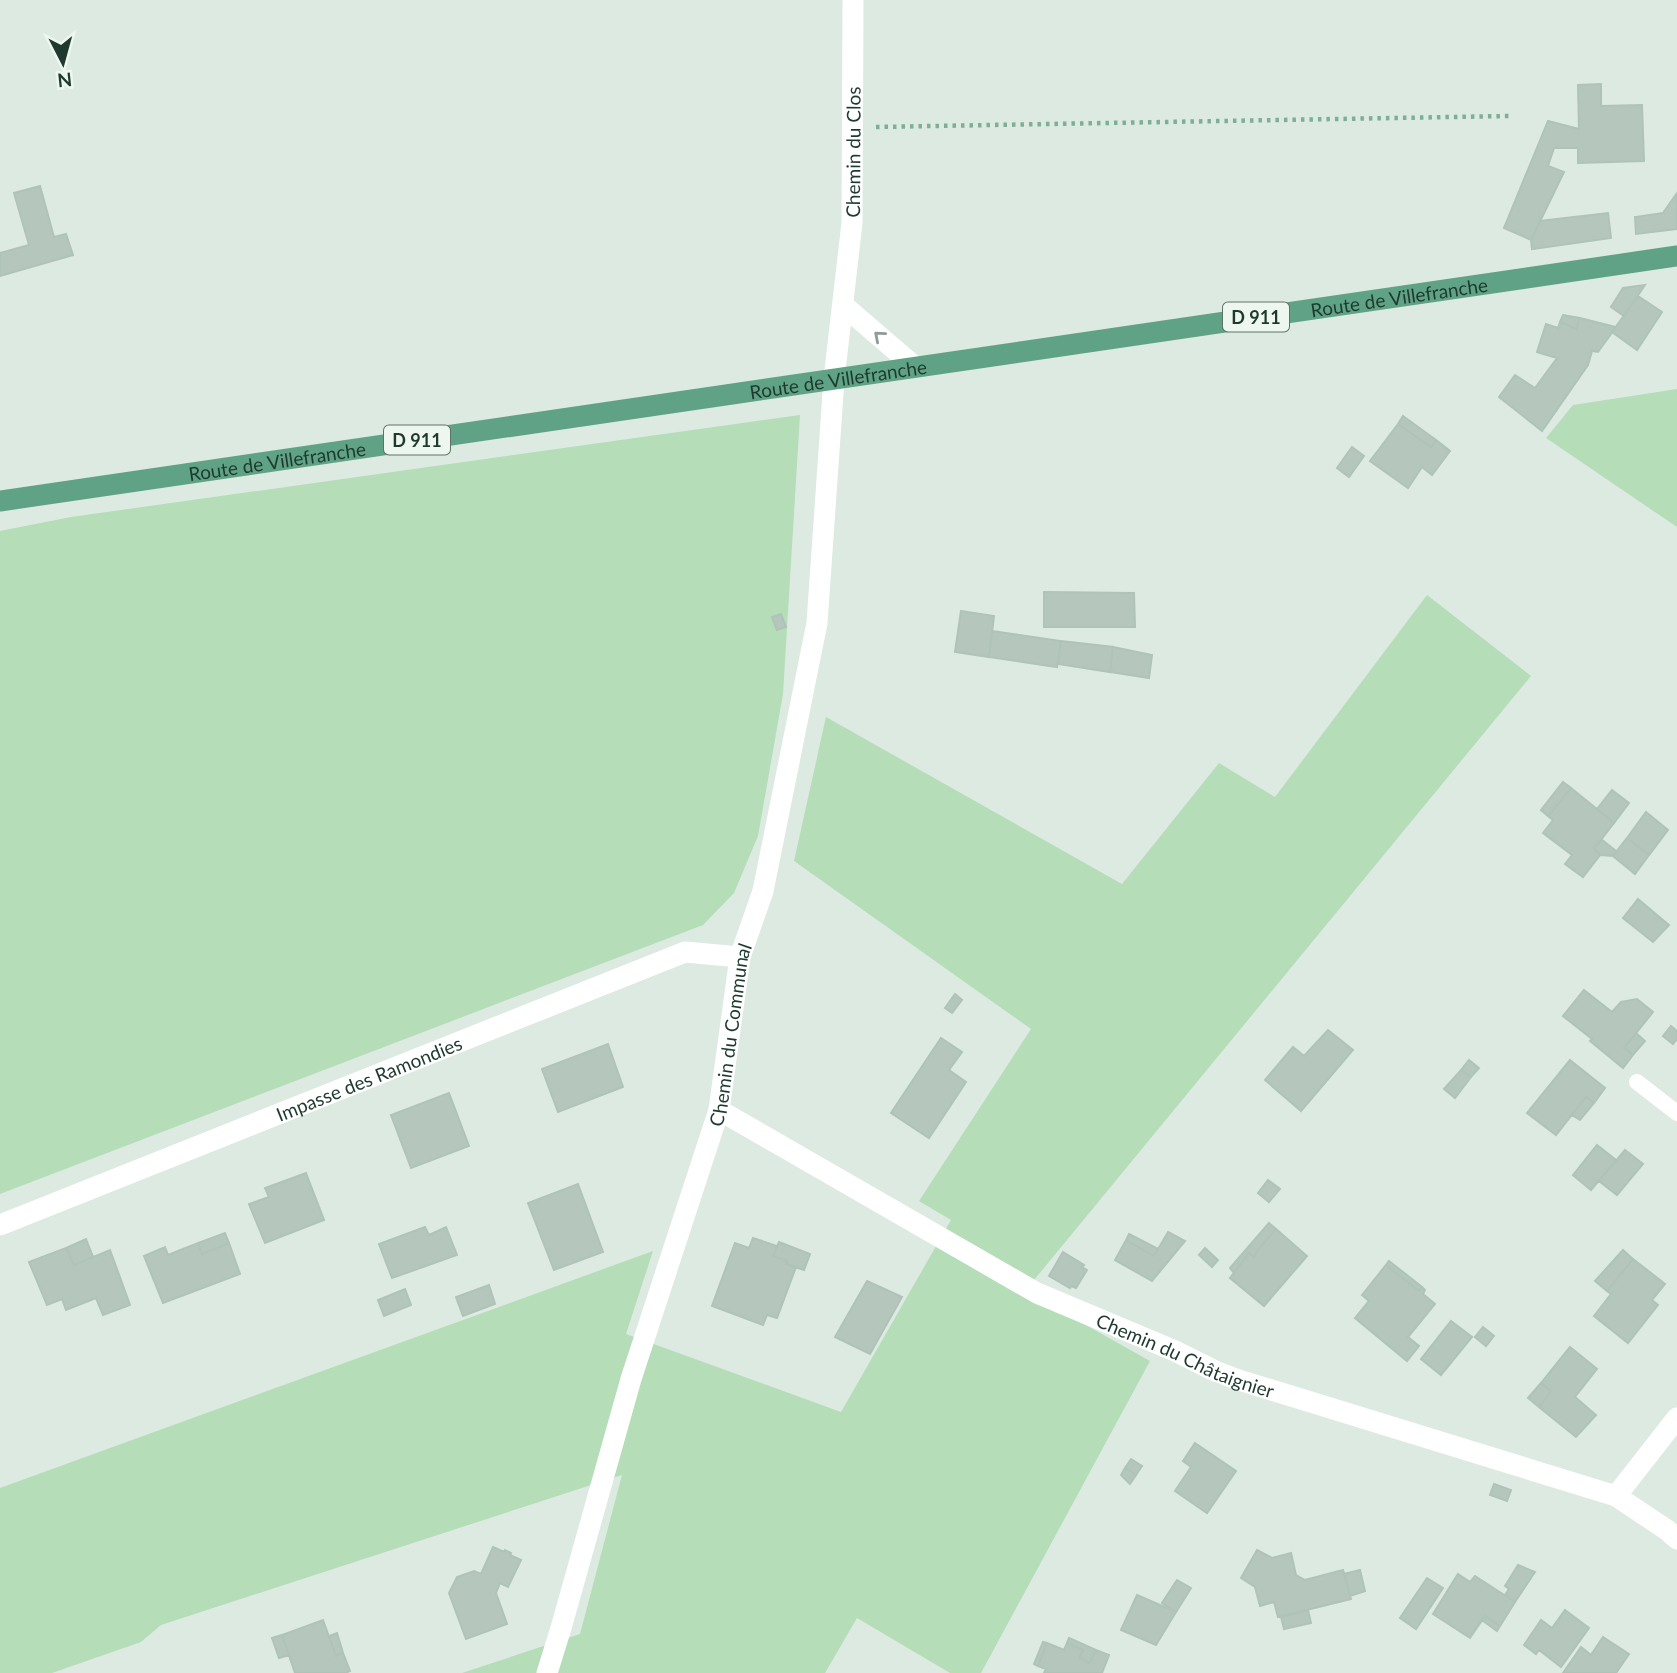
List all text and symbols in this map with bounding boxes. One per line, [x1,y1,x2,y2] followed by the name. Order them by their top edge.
[28,28,98,98] north arrow
[56,68,73,93] text: N
[841,86,864,218] street label: Chemin du Clos
[1309,272,1489,321] street label: Route de Villefranche
[1223,302,1289,332] road number: D 911
[874,332,887,344] one-way arrow
[748,354,928,403] street label: Route de Villefranche
[384,426,450,454] road number: D 911
[187,436,367,485] street label: Route de Villefranche
[703,940,756,1129] street label: Chemin du Communal
[273,1031,465,1125] street label: Impasse des Ramondies
[1093,1308,1277,1402] street label: Chemin du Châtaignier

